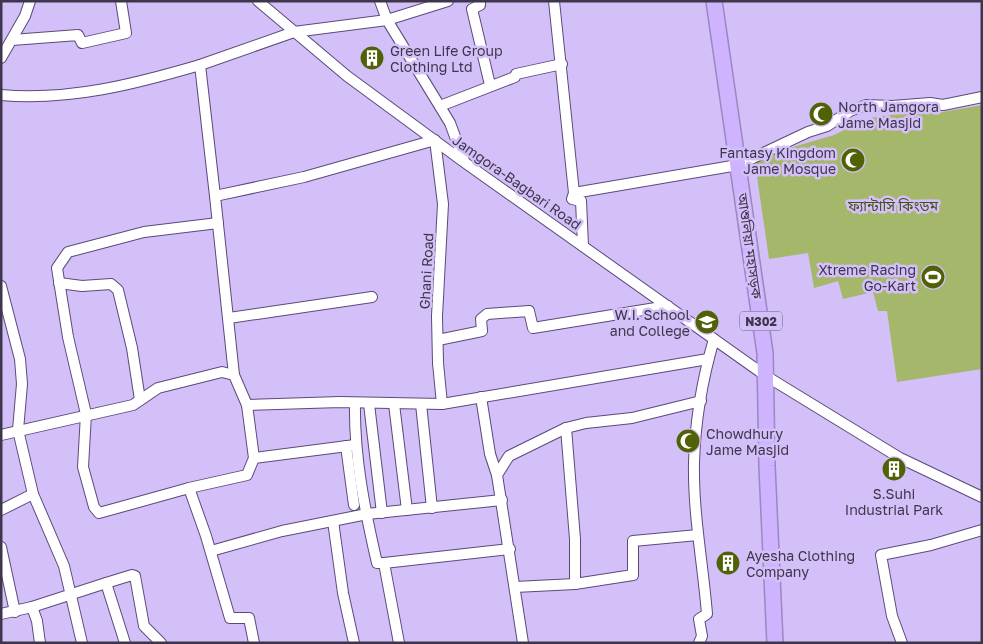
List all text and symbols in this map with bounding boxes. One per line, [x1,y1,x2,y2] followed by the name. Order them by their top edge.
[390,42,503,75] place label: Green Life Group Clothing Ltd
[359,45,385,71] building icon: Green Life Group Clothing Ltd
[838,98,939,131] place label: North Jamgora Jame Masjid
[808,101,834,127] mosque icon: North Jamgora Jame Masjid
[449,131,585,233] street label: Jamgora-Bagbari Road
[719,144,836,177] place label: Fantasy Kingdom Jame Mosque
[840,147,866,173] mosque icon: Fantasy Kingdom Jame Mosque
[734,191,766,301] street label: আশুলিয়া মহাসড়ক
[847,197,939,214] park label: ফ্যান্টাসি কিংডম
[416,232,436,310] street label: Ghani Road
[818,261,916,294] place label: Xtreme Racing Go-Kart
[920,264,946,290] sports icon: Xtreme Racing Go-Kart
[610,306,690,339] place label: W.I. School and College
[694,309,720,335] school or university icon: W.I. School and College
[740,312,782,331] road number: N302
[706,425,789,458] place label: Chowdhury Jame Masjid
[675,428,701,454] mosque icon: Chowdhury Jame Masjid
[881,456,907,482] building icon: S.Suhi Industrial Park
[845,485,943,518] place label: S.Suhi Industrial Park
[746,547,855,580] place label: Ayesha Clothing Company
[715,550,741,576] building icon: Ayesha Clothing Company

